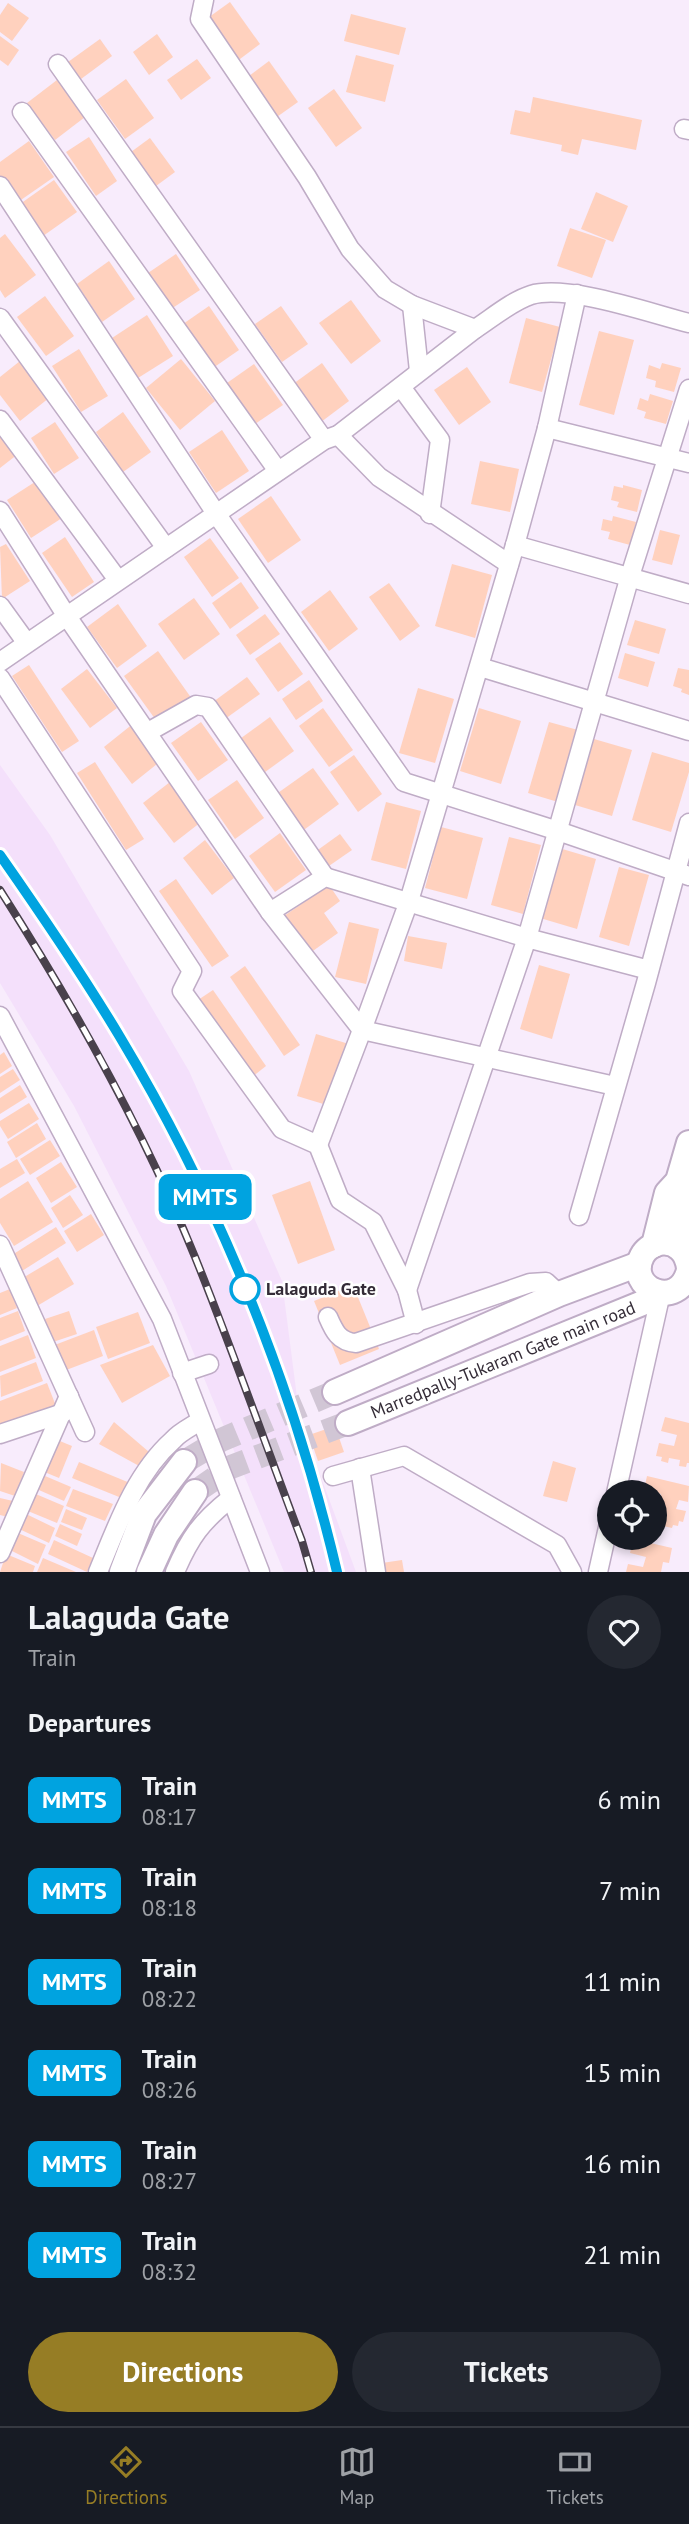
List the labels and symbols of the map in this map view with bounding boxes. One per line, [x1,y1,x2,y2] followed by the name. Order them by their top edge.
[156,1174,254,1220] line badge: MMTS
[230,1274,260,1304] marker: Lalaguda Gate
[266,1277,376,1300] place label: Lalaguda Gate
[367,1296,639,1423] street label: Marredpally-Tukaram Gate main road

